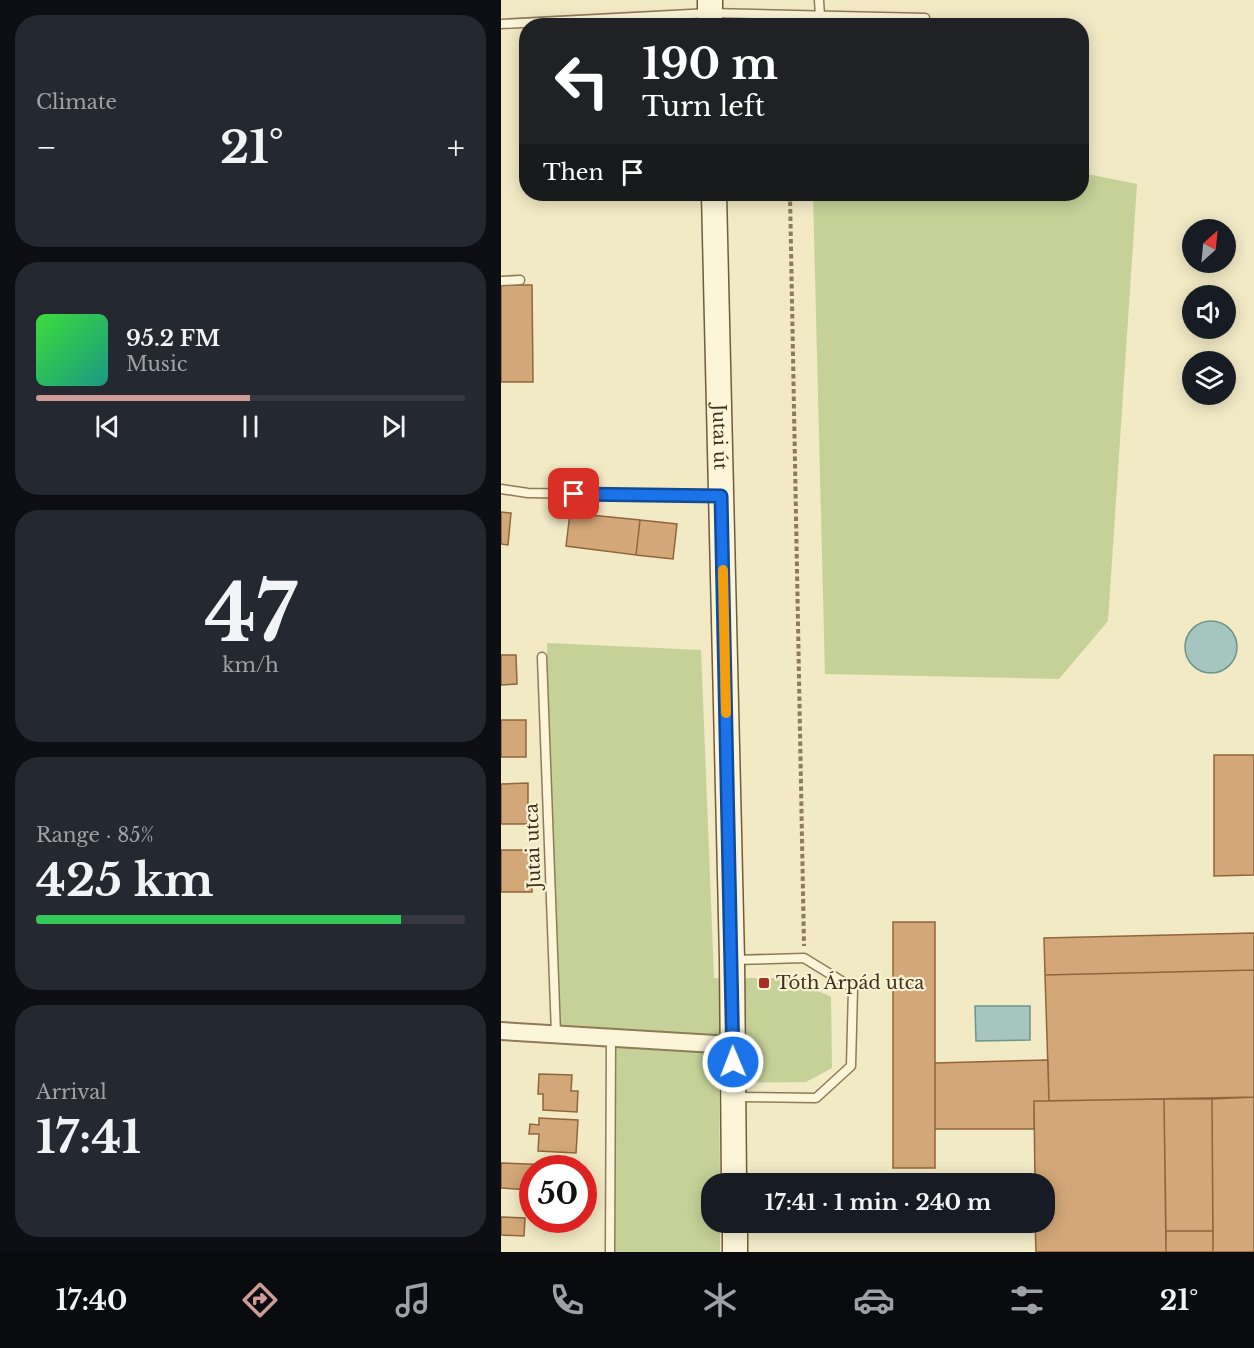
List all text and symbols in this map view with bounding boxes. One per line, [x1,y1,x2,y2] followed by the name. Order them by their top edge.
[642,38,778,90] text: 190 m
[543,42,621,120] icon: left
[36,90,117,114] text: Climate
[642,90,765,123] text: Turn left
[220,119,284,175] text: 21°
[36,127,57,168] text: −
[447,127,465,168] text: +
[616,156,649,189] icon: arrive
[543,159,604,186] text: Then
[1182,219,1236,273] north arrow
[1182,219,1236,405] map controls
[1182,285,1236,339] button: sound
[126,325,220,352] text: 95.2 FM
[1182,351,1236,405] button: layers
[126,352,187,376] text: Music
[708,402,731,470] street label: Jutai út
[91,410,124,443] icon: previous
[234,410,267,443] icon: pause
[377,410,410,443] icon: next
[548,468,599,519] pin
[557,477,590,510] icon: arrive
[204,565,297,662] text: 47
[222,653,279,677] text: km/h
[521,803,546,891] street label: Jutai utca
[36,823,154,847] text: Range · 85%
[36,852,214,908] text: 425 km
[776,971,924,994] place label: Tóth Árpád utca
[757,976,771,990] marker: Tóth Árpád utca
[701,1030,765,1094] position arrow
[36,1080,107,1104] text: Arrival
[36,1109,141,1165] text: 17:41
[519,1155,597,1233] speed limit sign: 50
[765,1189,991,1216] text: 17:41 · 1 min · 240 m
[239,1279,281,1321] icon: directions
[392,1279,434,1321] icon: music
[546,1279,588,1321] icon: phone
[699,1279,741,1321] icon: climate
[853,1279,895,1321] icon: car
[1006,1279,1048,1321] icon: filters
[56,1284,127,1317] text: 17:40
[1160,1284,1198,1317] text: 21°

